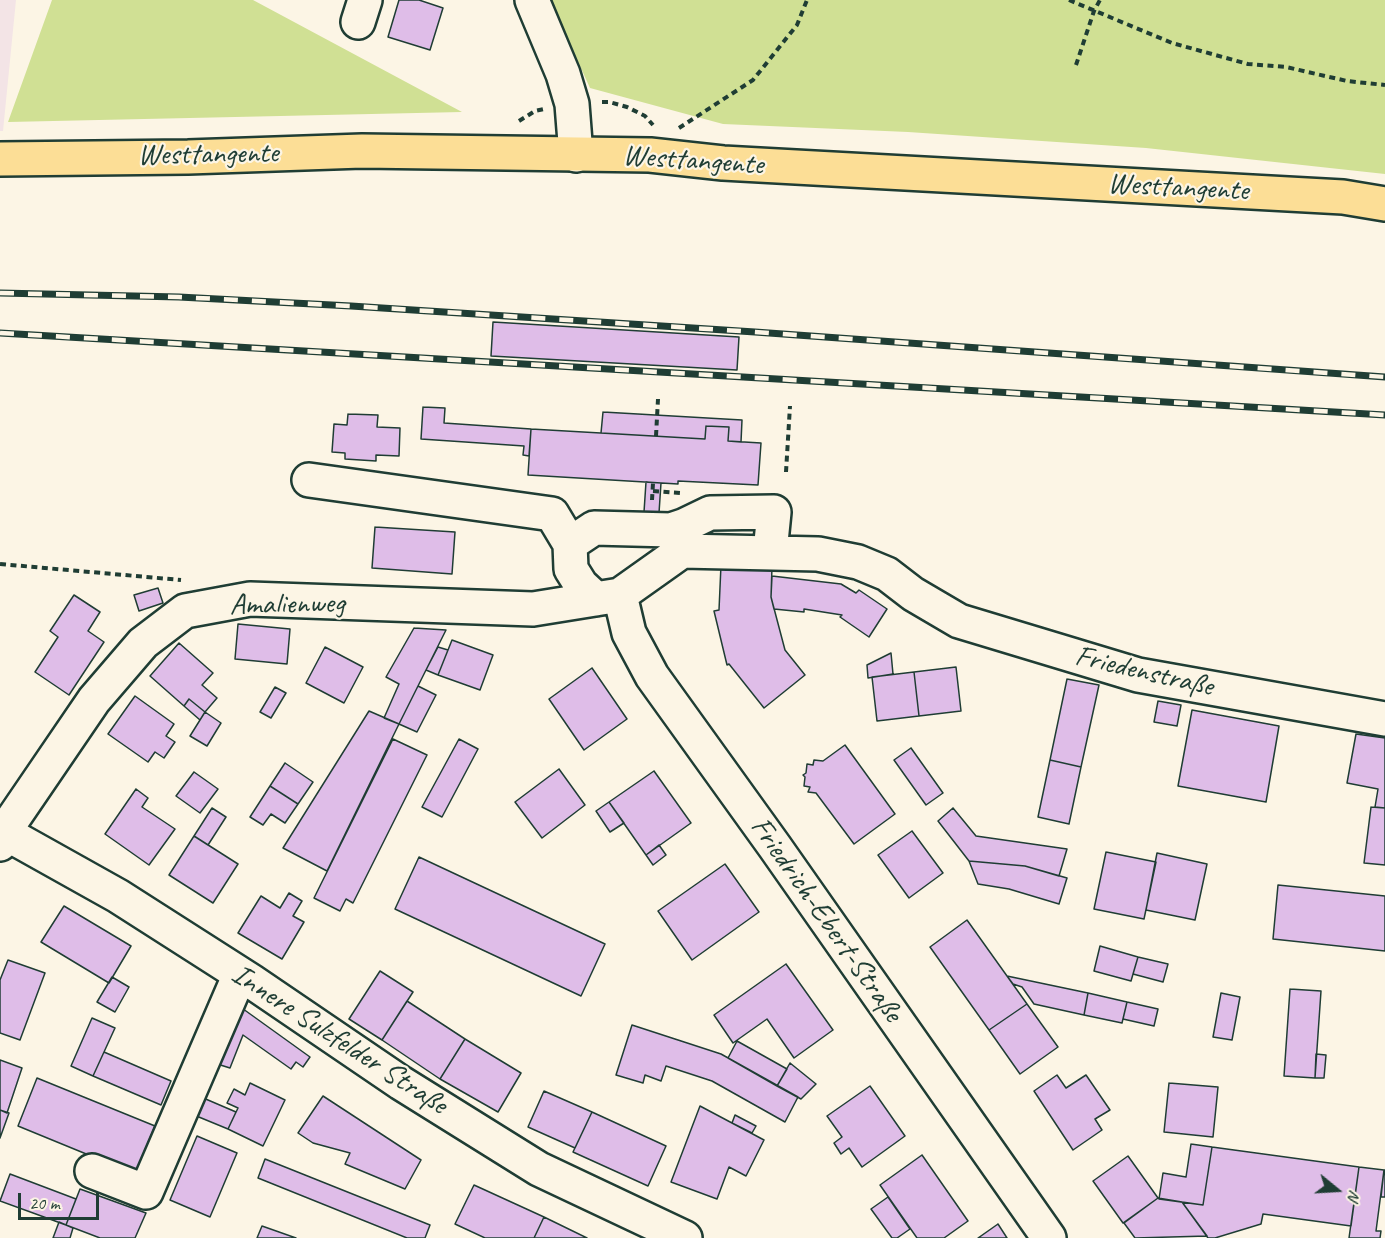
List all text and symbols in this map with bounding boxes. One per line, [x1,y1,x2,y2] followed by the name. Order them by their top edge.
[137,136,279,174] street label: Westtangente
[621,138,765,184] street label: Westtangente
[1107,166,1249,210] street label: Westtangente
[229,586,345,624] street label: Amalienweg
[1072,639,1216,705] street label: Friedenstraße
[742,811,910,1029] street label: Friedrich-Ebert-Straße
[224,957,454,1123] street label: Innere Sulzfelder Straße
[1307,1160,1367,1220] north arrow
[21,1181,102,1219] scale bar
[1343,1188,1365,1203] text: N
[29,1192,60,1214] text: 20 m

